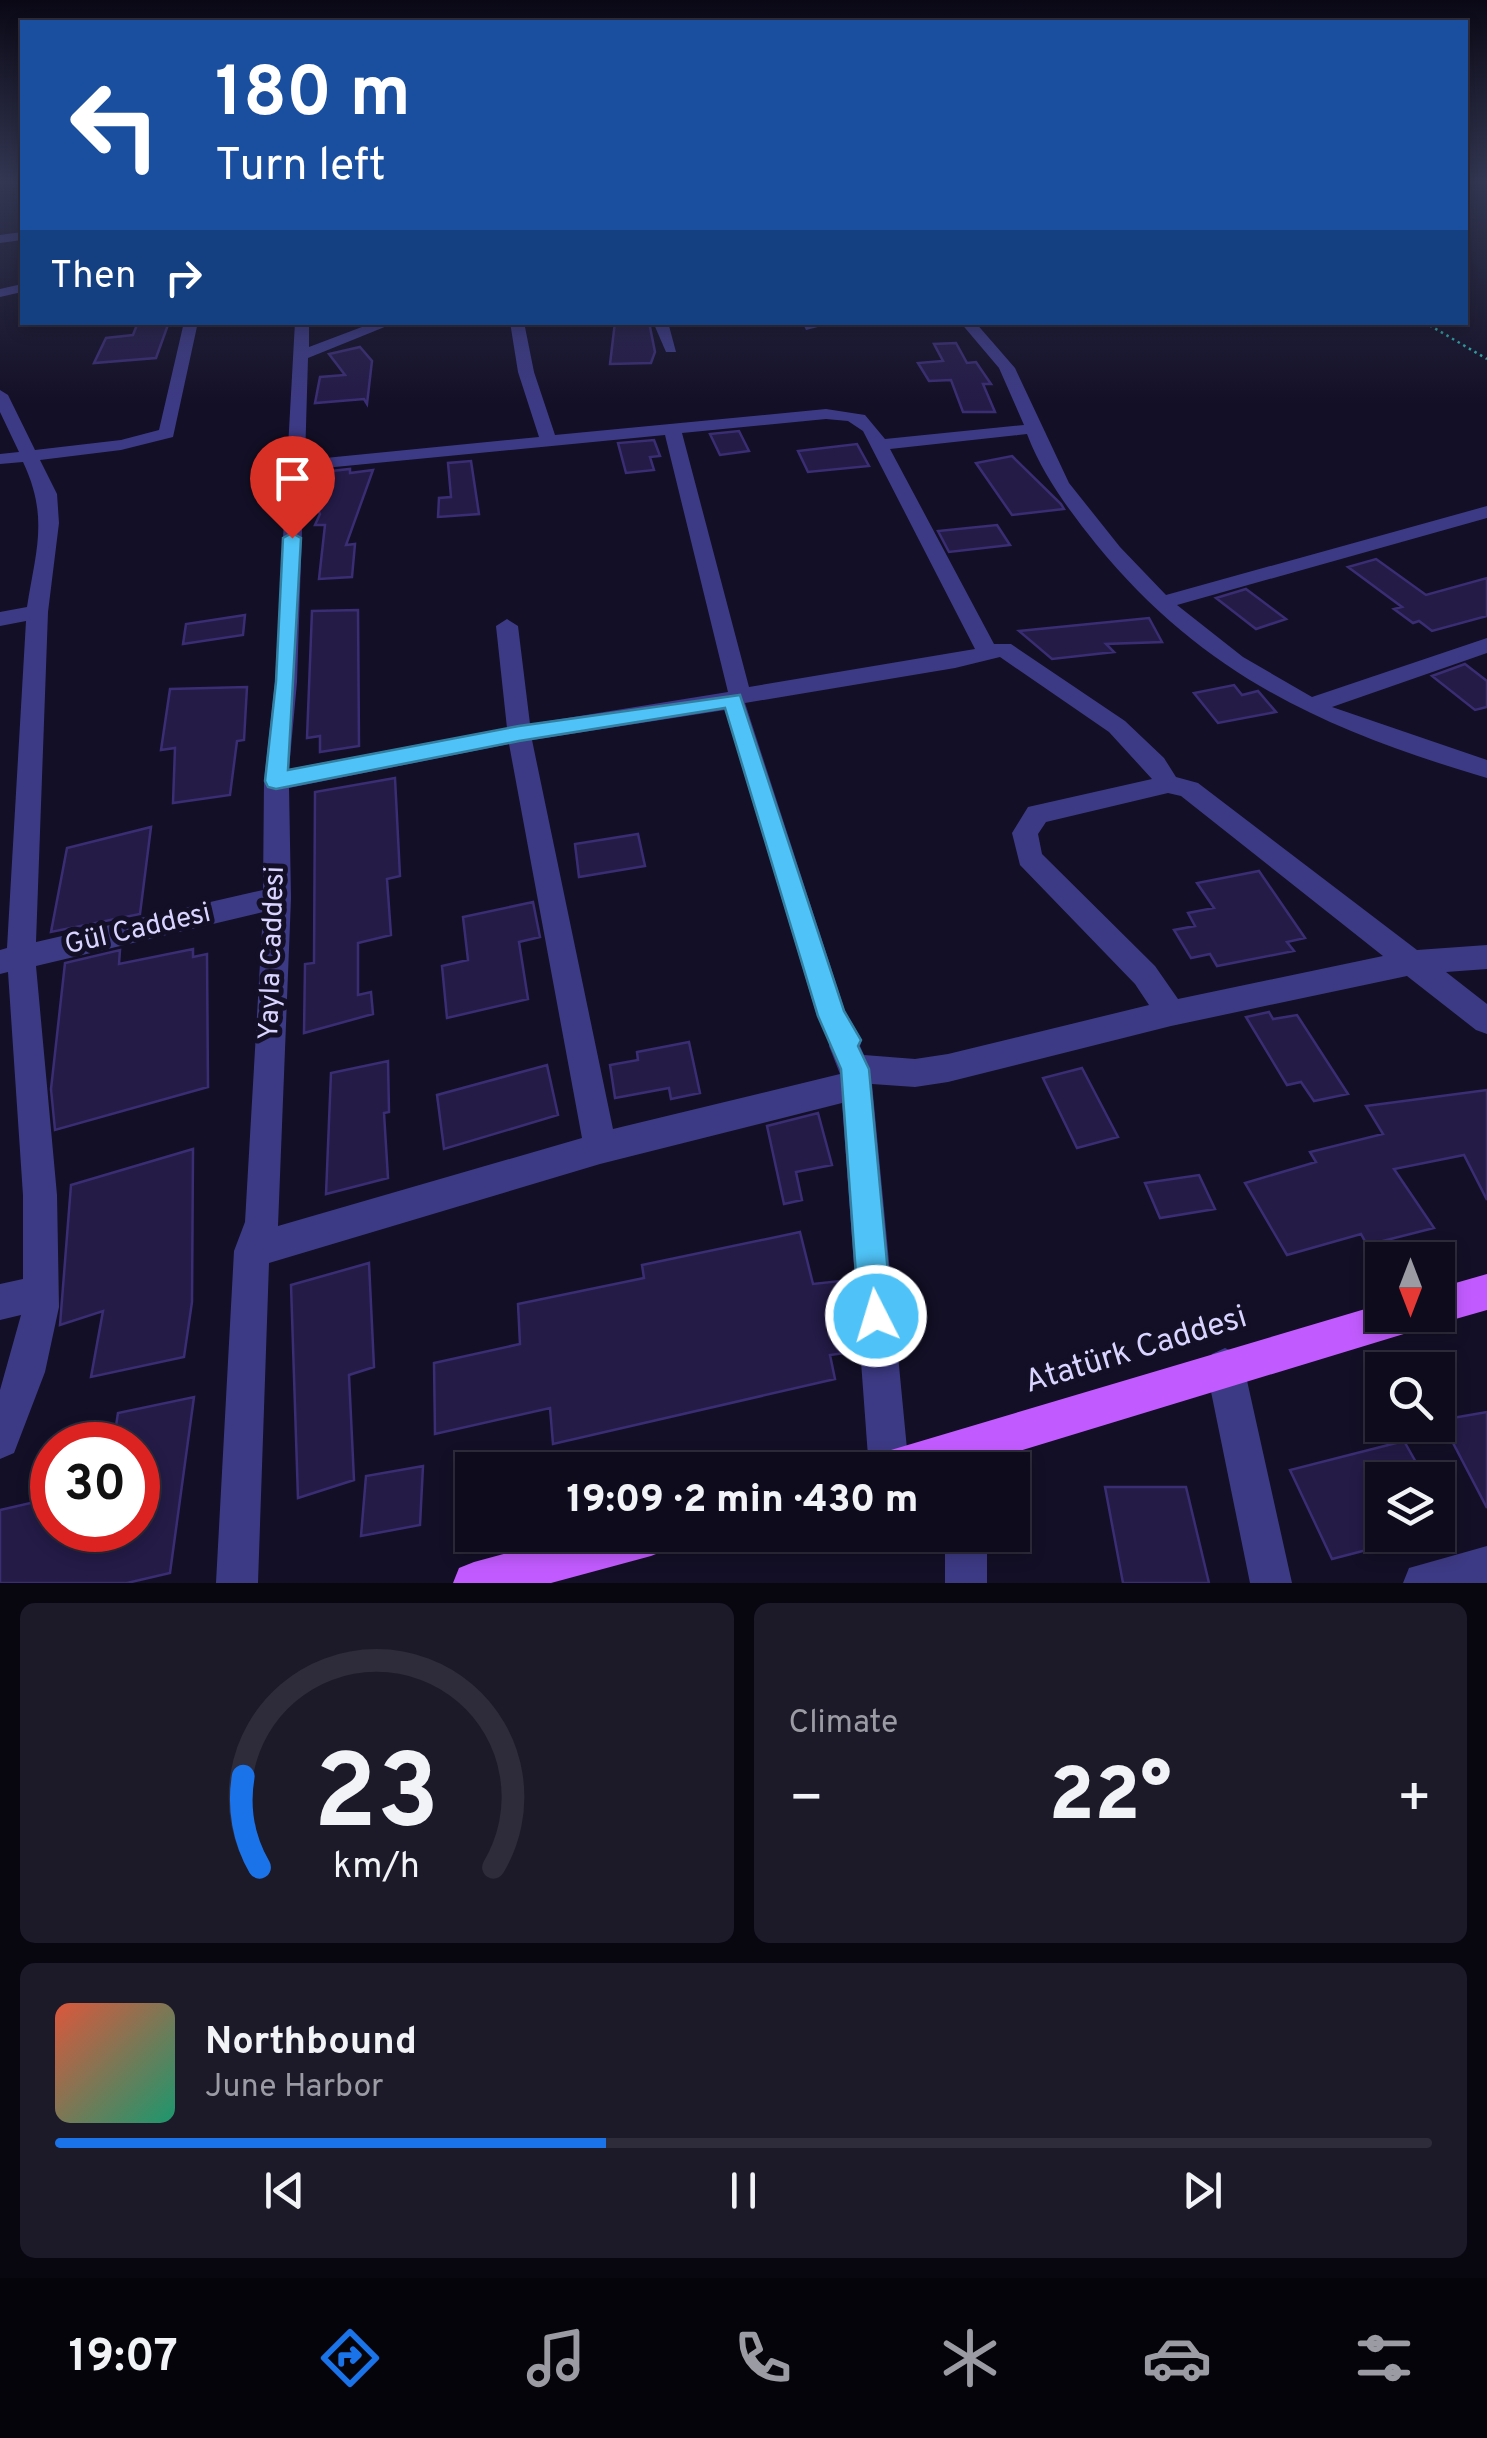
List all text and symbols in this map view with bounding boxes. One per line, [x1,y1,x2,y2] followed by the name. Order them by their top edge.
[215,52,411,141] text: 180 m
[50,60,180,190] icon: left
[215,139,386,196] text: Turn left
[156,250,211,305] icon: right
[50,253,136,302] text: Then
[250,436,335,539] pin
[265,451,320,506] icon: arrive
[252,865,294,1041] street label: Yayla Caddesi
[61,896,215,964] street label: Gül Caddesi
[1365,1242,1455,1332] north arrow
[1365,1242,1455,1552] map controls
[824,1264,928,1368] position arrow
[1020,1298,1252,1404] street label: Atatürk Caddesi
[1365,1352,1455,1442] button: search
[30,1422,160,1552] speed limit sign: 30
[1365,1462,1455,1552] button: layers
[567,1477,918,1526] text: 19:09 · 2 min · 430 m
[789,1704,898,1744] text: Climate
[314,1733,440,1865] text: 23
[1049,1752,1172,1847] text: 22°
[789,1766,824,1836] text: −
[1397,1766,1432,1836] text: +
[333,1845,420,1891] text: km/h
[205,2019,417,2068] text: Northbound
[205,2068,384,2108] text: June Harbor
[257,2163,312,2218] icon: previous
[716,2163,771,2218] icon: pause
[1175,2163,1230,2218] icon: next
[315,2323,385,2393] icon: directions
[521,2323,591,2393] icon: music
[728,2323,798,2393] icon: phone
[935,2323,1005,2393] icon: climate
[1142,2323,1212,2393] icon: car
[1349,2323,1419,2393] icon: filters
[68,2330,178,2387] text: 19:07

